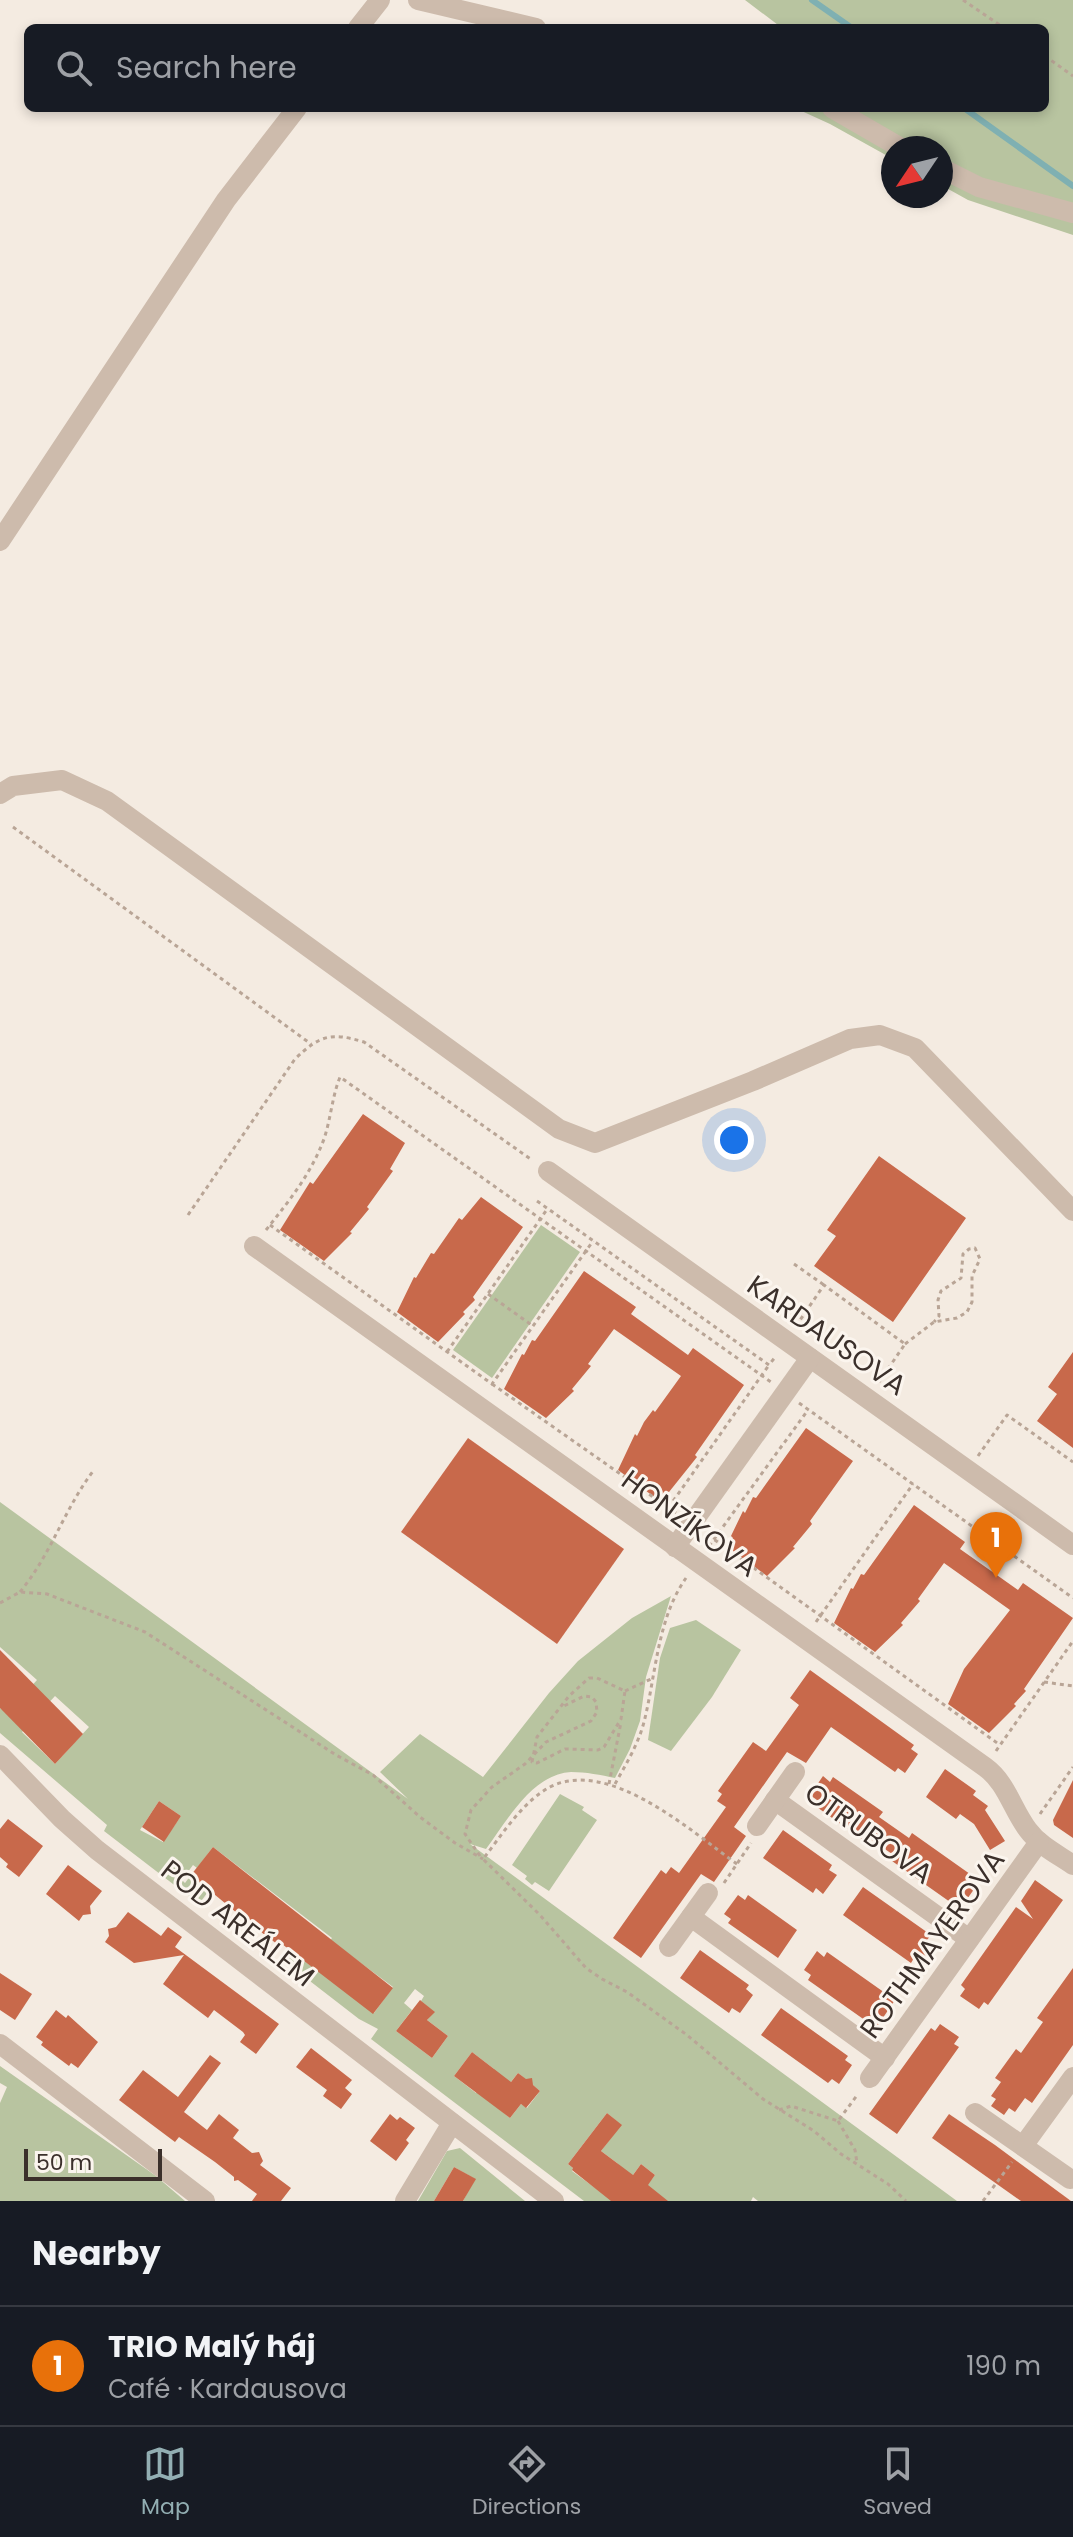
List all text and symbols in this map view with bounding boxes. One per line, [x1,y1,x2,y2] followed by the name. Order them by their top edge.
[24,24,1049,112] search box
[52,46,96,90] icon: search
[116,46,297,89] text: Search here
[881,136,953,208] north arrow
[714,1120,754,1160] your location
[739,1266,914,1405] street label: KARDAUSOVA
[614,1461,766,1586] street label: HONZÍKOVA
[970,1512,1022,1578] pin: 1
[797,1774,941,1893] street label: OTRUBOVA
[851,1842,1014,2046] street label: ROTHMAYEROVA
[153,1851,323,1996] street label: POD AREÁLEM
[24,2145,162,2181] scale bar
[36,2147,92,2178] text: 50 m
[32,2229,161,2277] text: Nearby
[108,2325,316,2368] text: TRIO Malý háj
[53,2348,63,2384] text: 1
[966,2348,1041,2384] text: 190 m
[108,2371,347,2407] text: Café · Kardausova
[141,2442,190,2523] tab: Map
[472,2442,581,2523] tab: Directions
[863,2442,932,2523] tab: Saved

